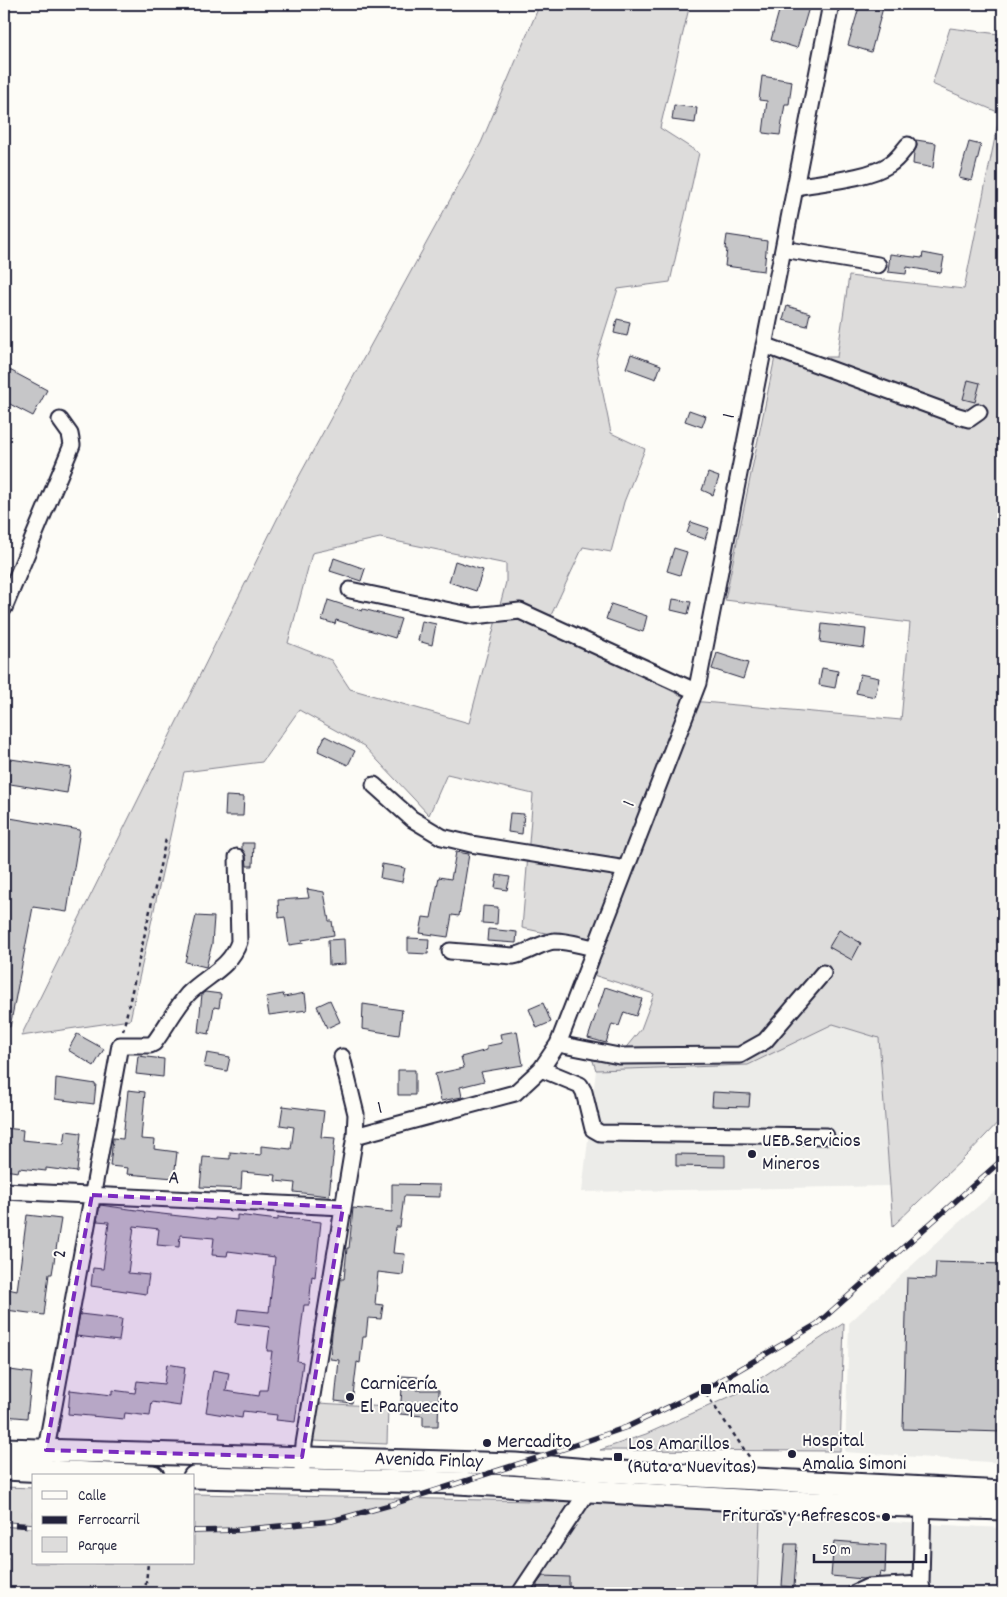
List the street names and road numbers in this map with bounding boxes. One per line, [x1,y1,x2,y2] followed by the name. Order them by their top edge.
[716,411,744,421] street label: 1
[616,797,644,811] street label: 1
[374,1095,386,1123] street label: 1
[168,1165,180,1193] street label: A
[46,1247,76,1261] street label: 2
[374,1446,484,1477] street label: Avenida Finlay

